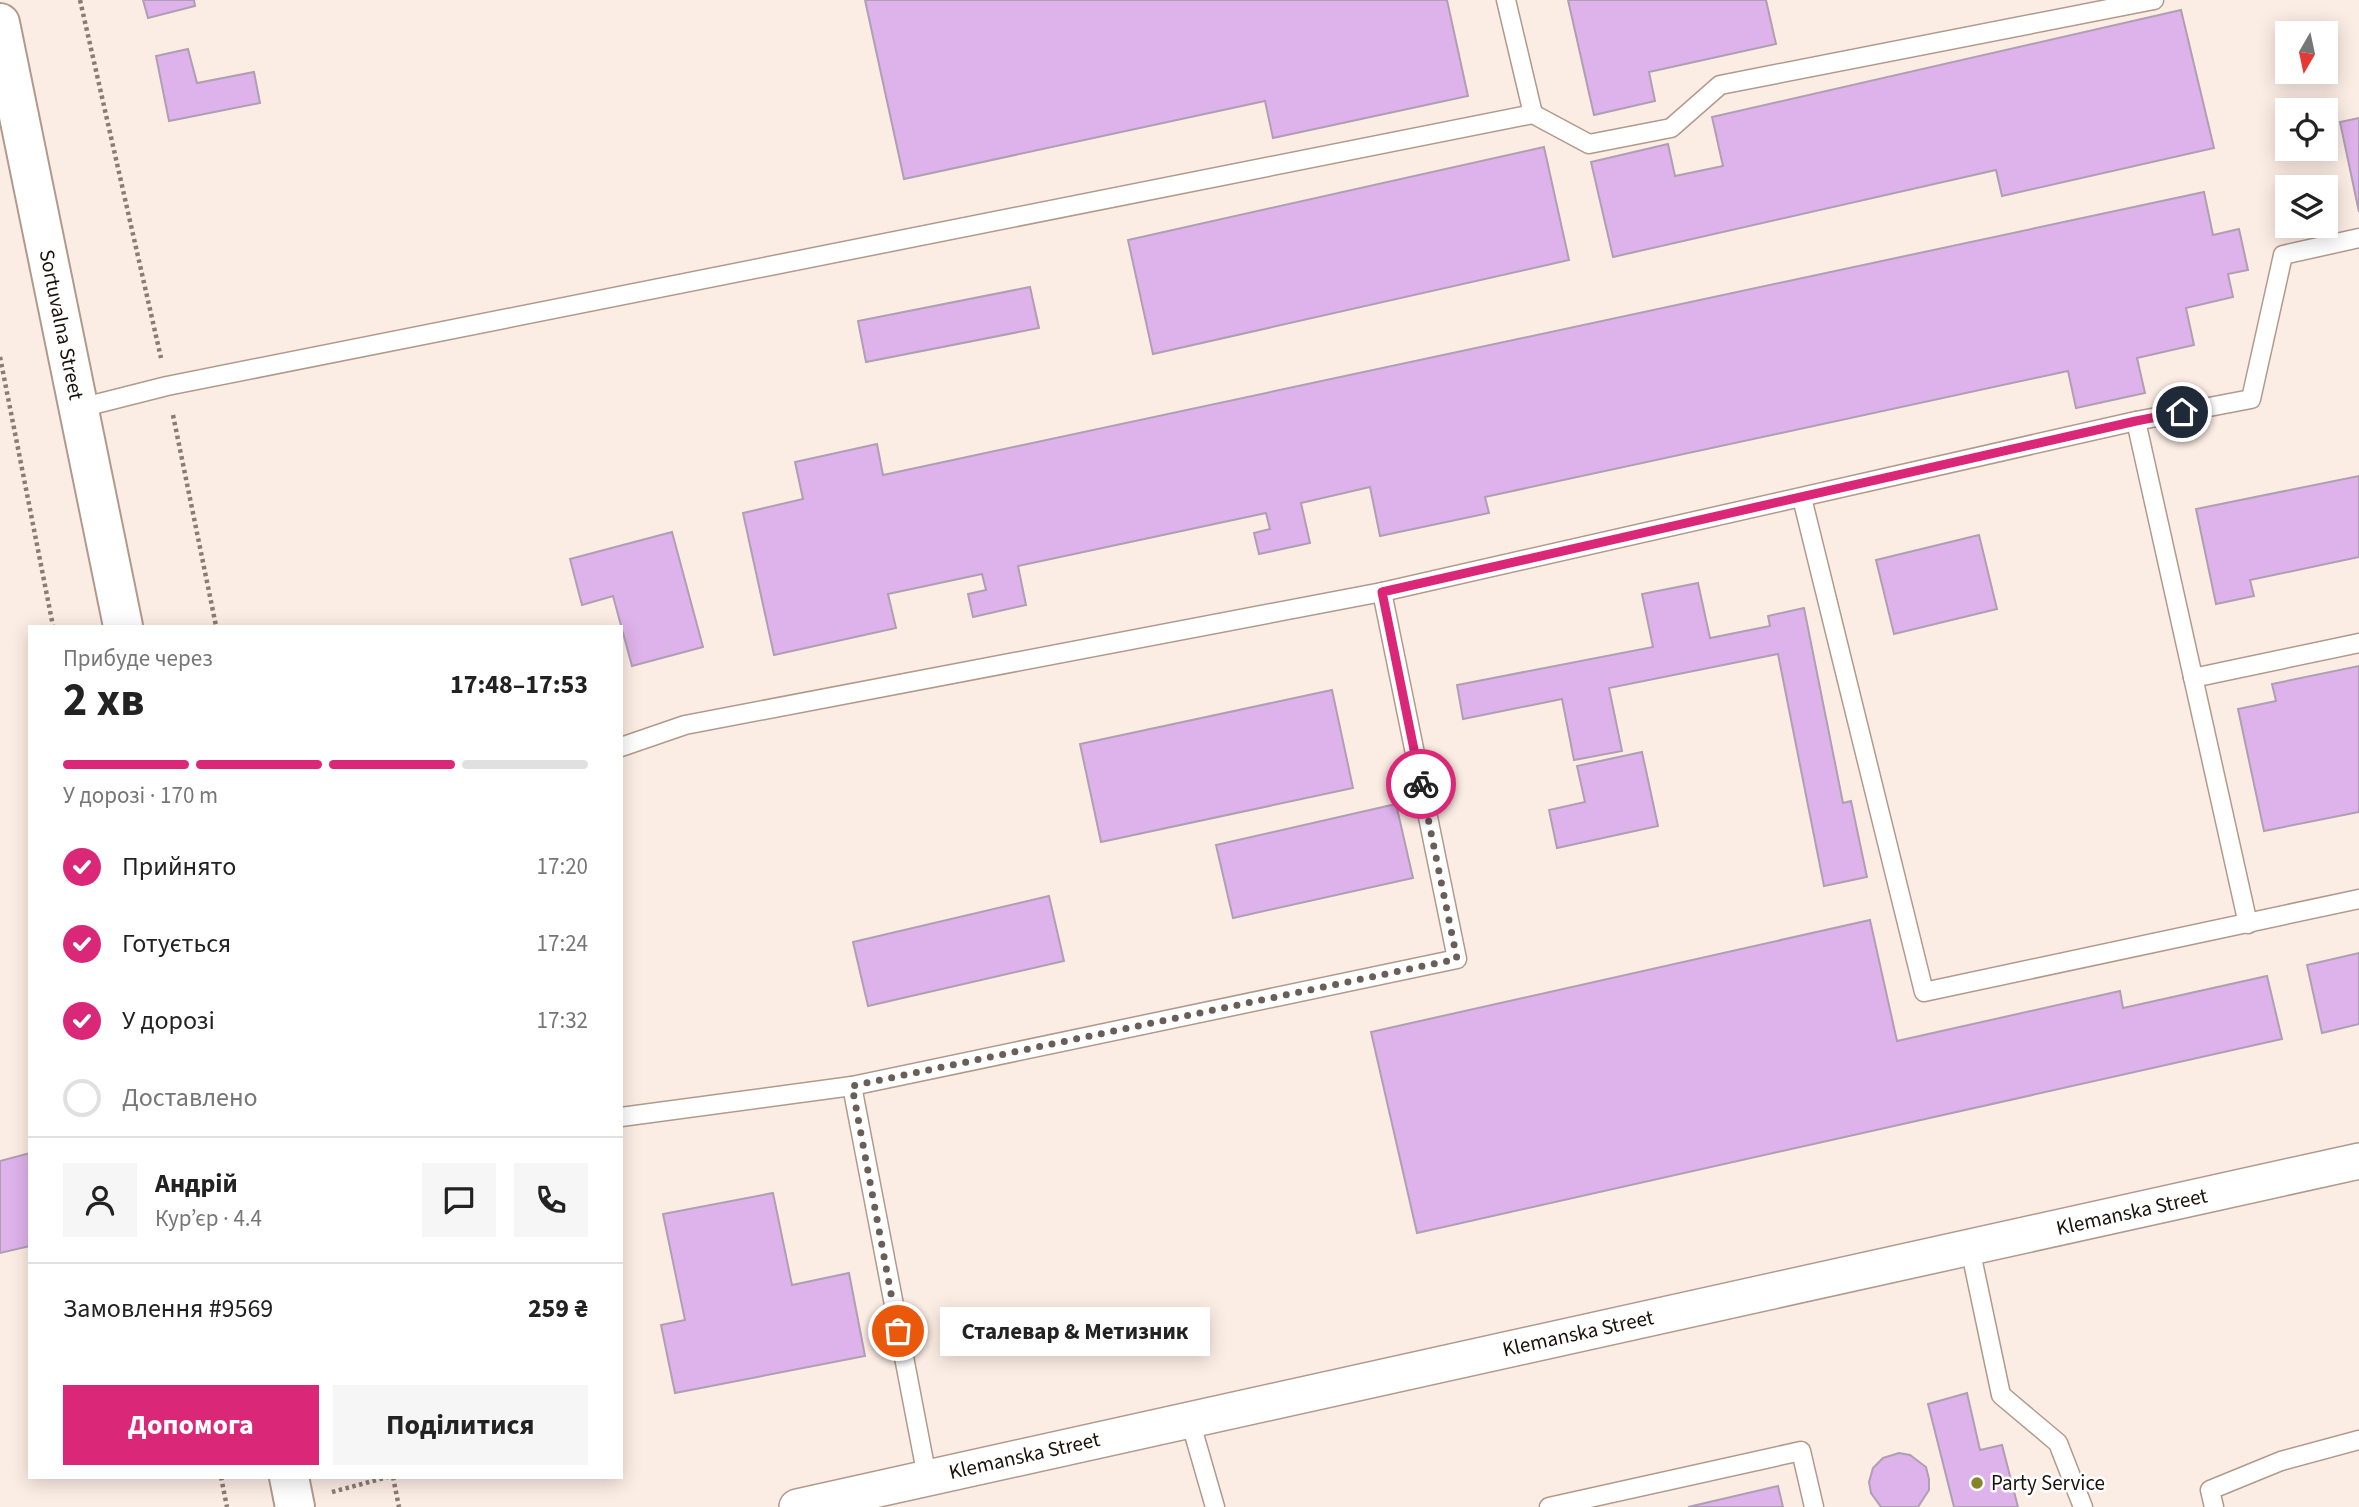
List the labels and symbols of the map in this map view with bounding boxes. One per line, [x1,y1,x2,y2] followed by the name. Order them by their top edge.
[2275,21,2338,84] north arrow
[32,247,92,403] street label: Sortuvalna Street
[2152,382,2212,442] pin
[1386,749,1456,819] courier
[2053,1180,2210,1243] street label: Klemanska Street
[868,1301,928,1361] pin
[1500,1302,1656,1364] street label: Klemanska Street
[940,1306,1210,1356] callout: Сталевар & Метизник
[946,1424,1103,1487] street label: Klemanska Street
[1991,1468,2105,1498] place label: Party Service
[1969,1475,1985,1491] marker: Party Service

